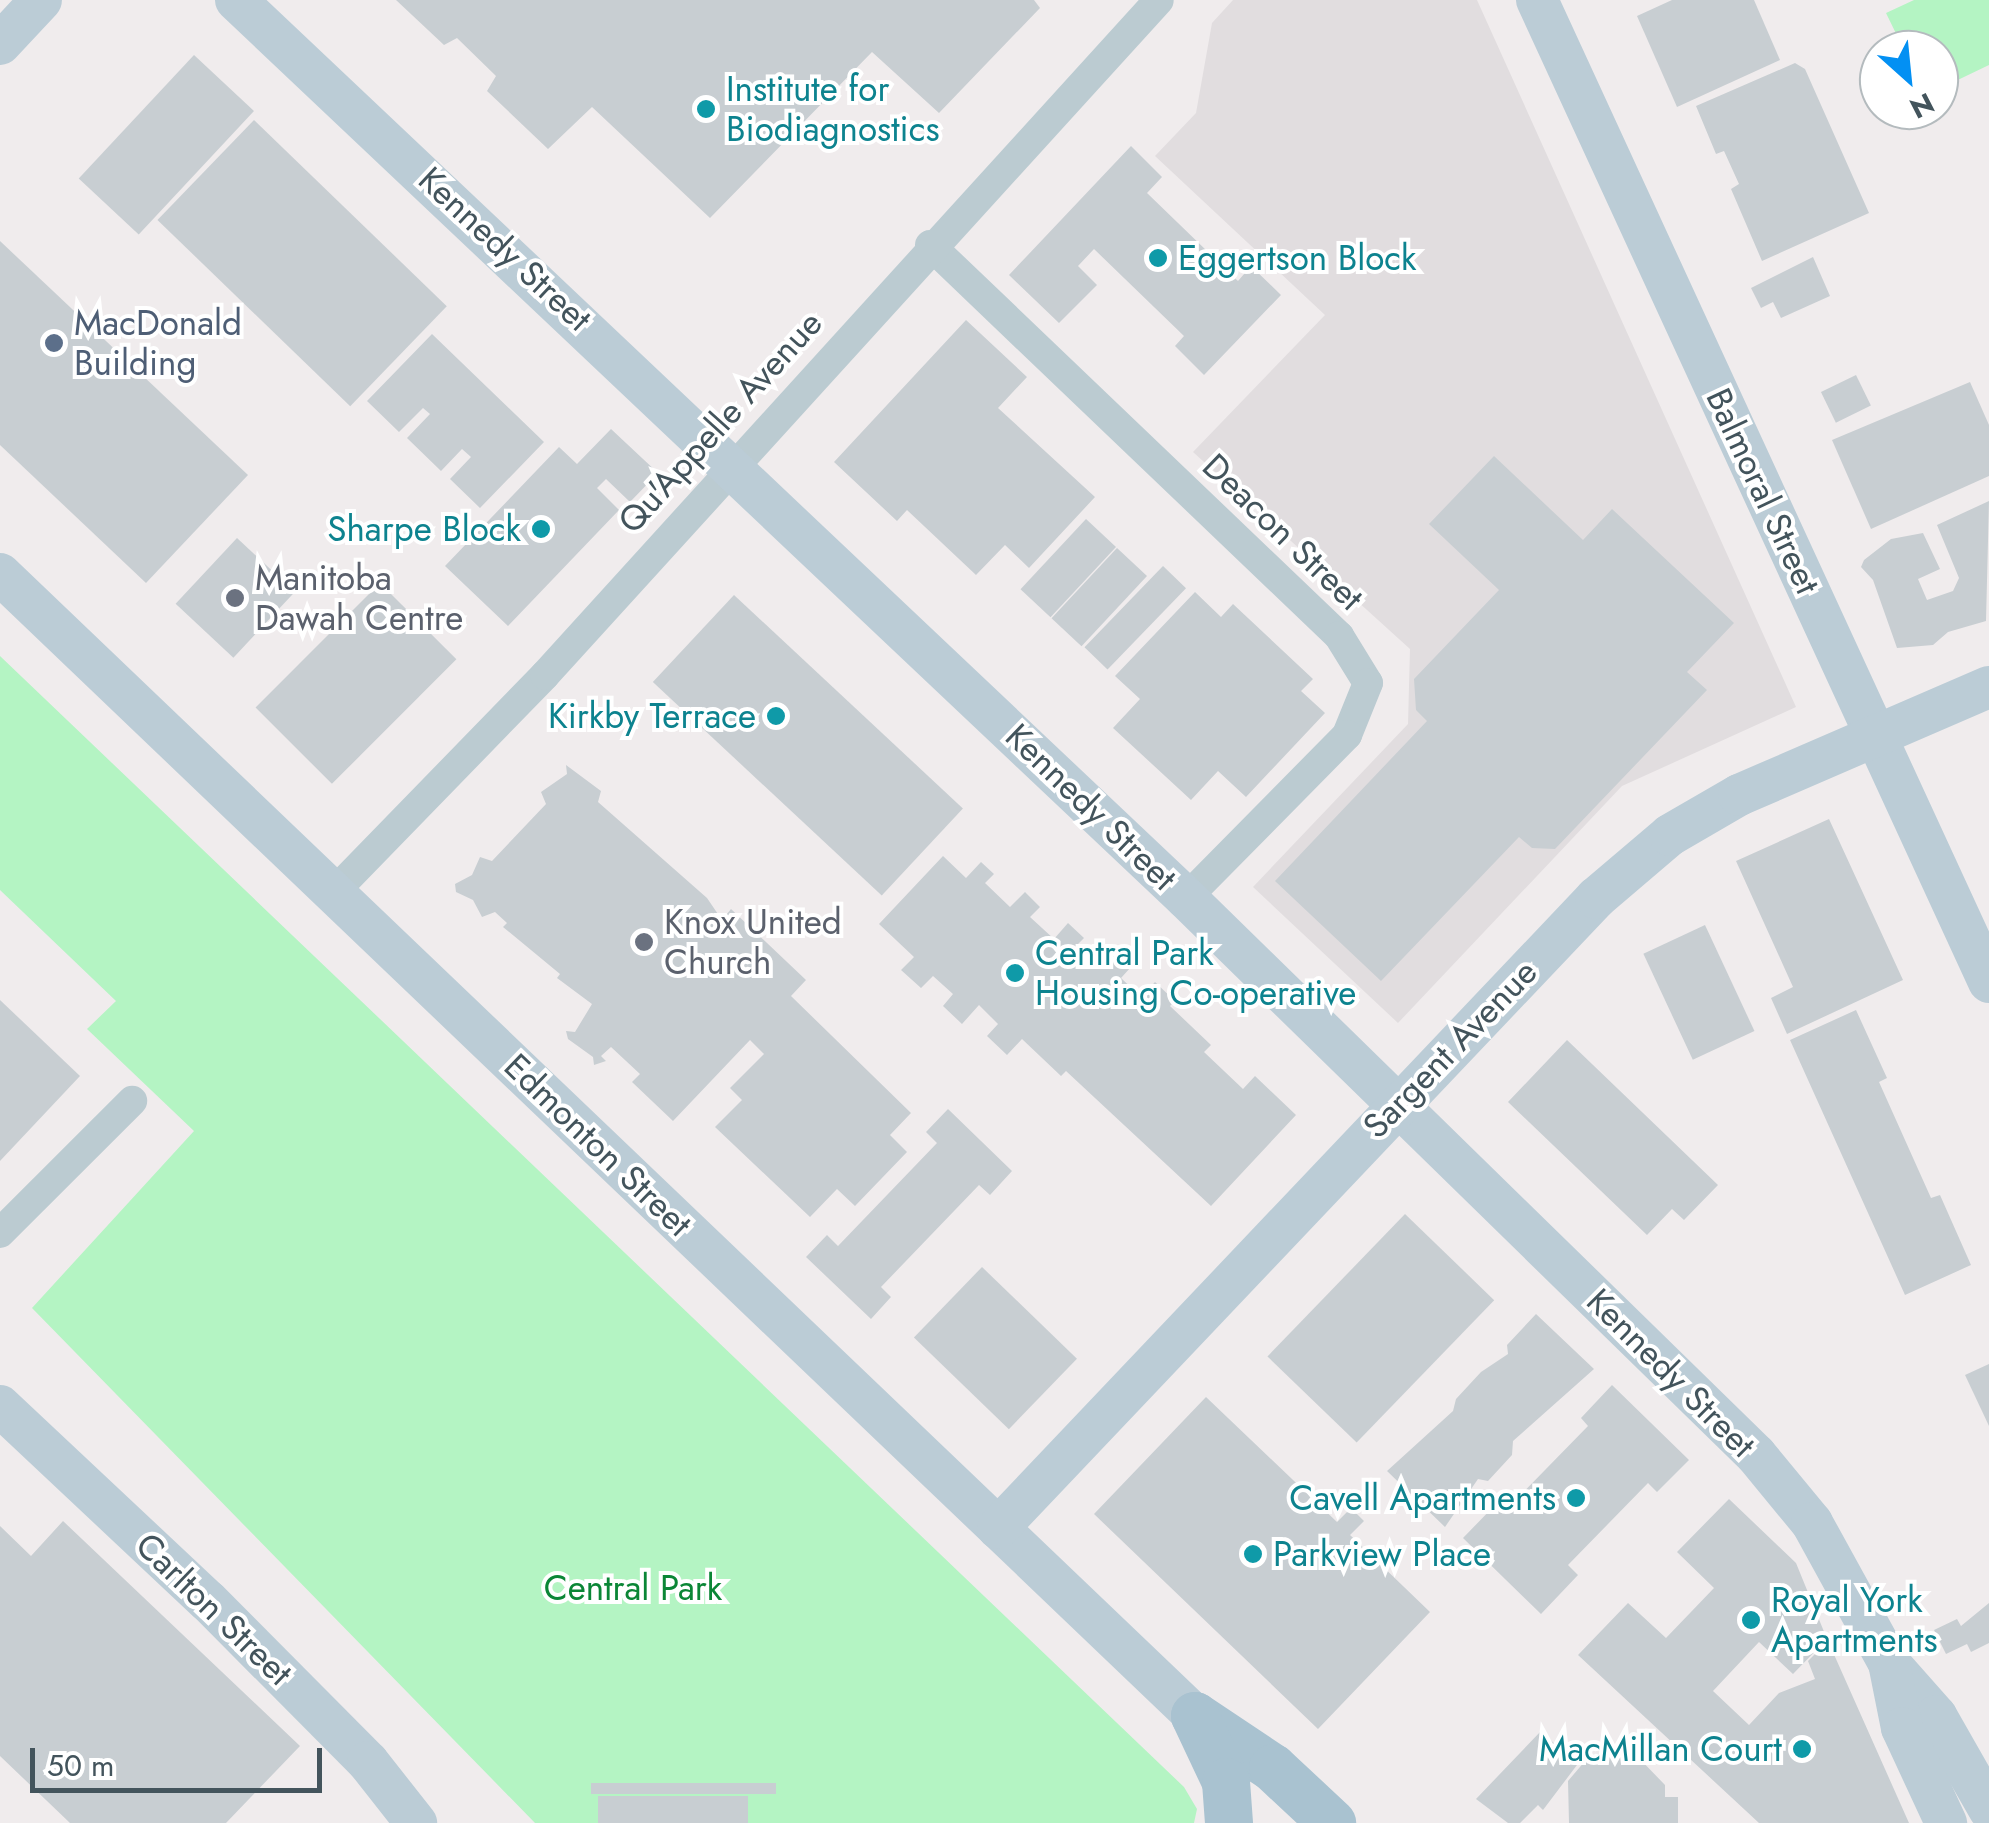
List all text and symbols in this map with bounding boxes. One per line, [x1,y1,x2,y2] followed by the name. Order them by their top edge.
[1859,30,1959,130] north arrow
[726,68,939,150] place label: Institute for Biodiagnostics
[1903,82,1941,129] text: N
[695,98,717,120] marker: Institute for Biodiagnostics
[410,158,600,340] street label: Kennedy Street
[1178,237,1416,279] place label: Eggertson Block
[1147,247,1169,269] marker: Eggertson Block
[74,302,242,384] place label: MacDonald Building
[609,302,831,542] street label: Qu'Appelle Avenue
[43,332,65,354] marker: MacDonald Building
[1697,382,1829,600] street label: Balmoral Street
[1194,445,1372,619] street label: Deacon Street
[327,508,521,550] place label: Sharpe Block
[530,518,552,540] marker: Sharpe Block
[255,557,463,639] place label: Manitoba Dawah Centre
[224,587,246,609] marker: Manitoba Dawah Centre
[548,695,756,737] place label: Kirkby Terrace
[765,705,787,727] marker: Kirkby Terrace
[997,715,1185,899] street label: Kennedy Street
[664,901,842,983] place label: Knox United Church
[633,931,655,953] marker: Knox United Church
[1035,932,1356,1014] place label: Central Park Housing Co-operative
[1354,951,1546,1147] street label: Sargent Avenue
[1004,962,1026,984] marker: Central Park Housing Co-operative
[496,1045,700,1245] street label: Edmonton Street
[1578,1280,1764,1466] street label: Kennedy Street
[1289,1477,1556,1519] place label: Cavell Apartments
[1565,1487,1587,1509] marker: Cavell Apartments
[127,1524,301,1694] street label: Carlton Street
[1273,1533,1491,1575] place label: Parkview Place
[1242,1543,1264,1565] marker: Parkview Place
[544,1567,722,1609] park label: Central Park
[1771,1579,1937,1661] place label: Royal York Apartments
[1740,1609,1762,1631] marker: Royal York Apartments
[35,1728,328,1790] scale bar
[1539,1728,1782,1770] place label: MacMillan Court
[1791,1738,1813,1760] marker: MacMillan Court
[47,1744,114,1787] text: 50 m

